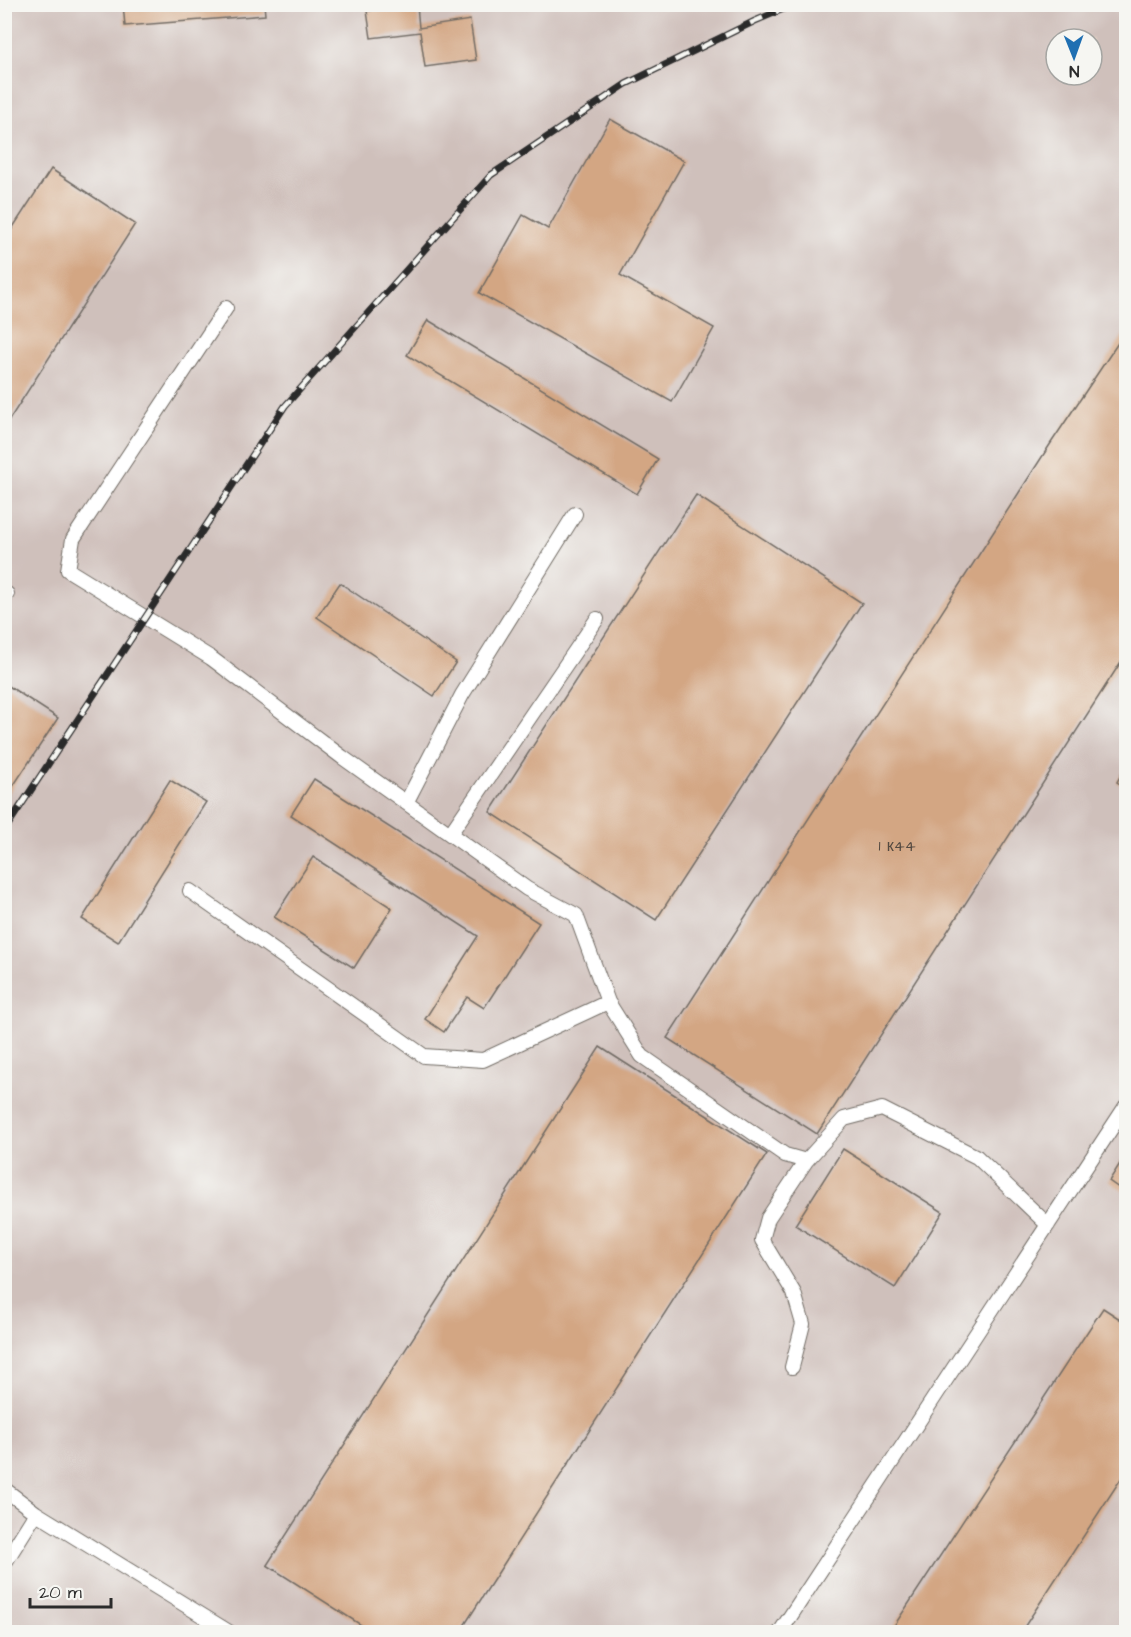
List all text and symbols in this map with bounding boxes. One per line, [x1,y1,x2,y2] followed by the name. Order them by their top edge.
[1044,27,1104,87] north arrow
[1069,60,1079,82] text: N
[878,835,916,857] house number: 1 к44
[30,1571,111,1609] scale bar
[39,1580,82,1605] text: 20 m

